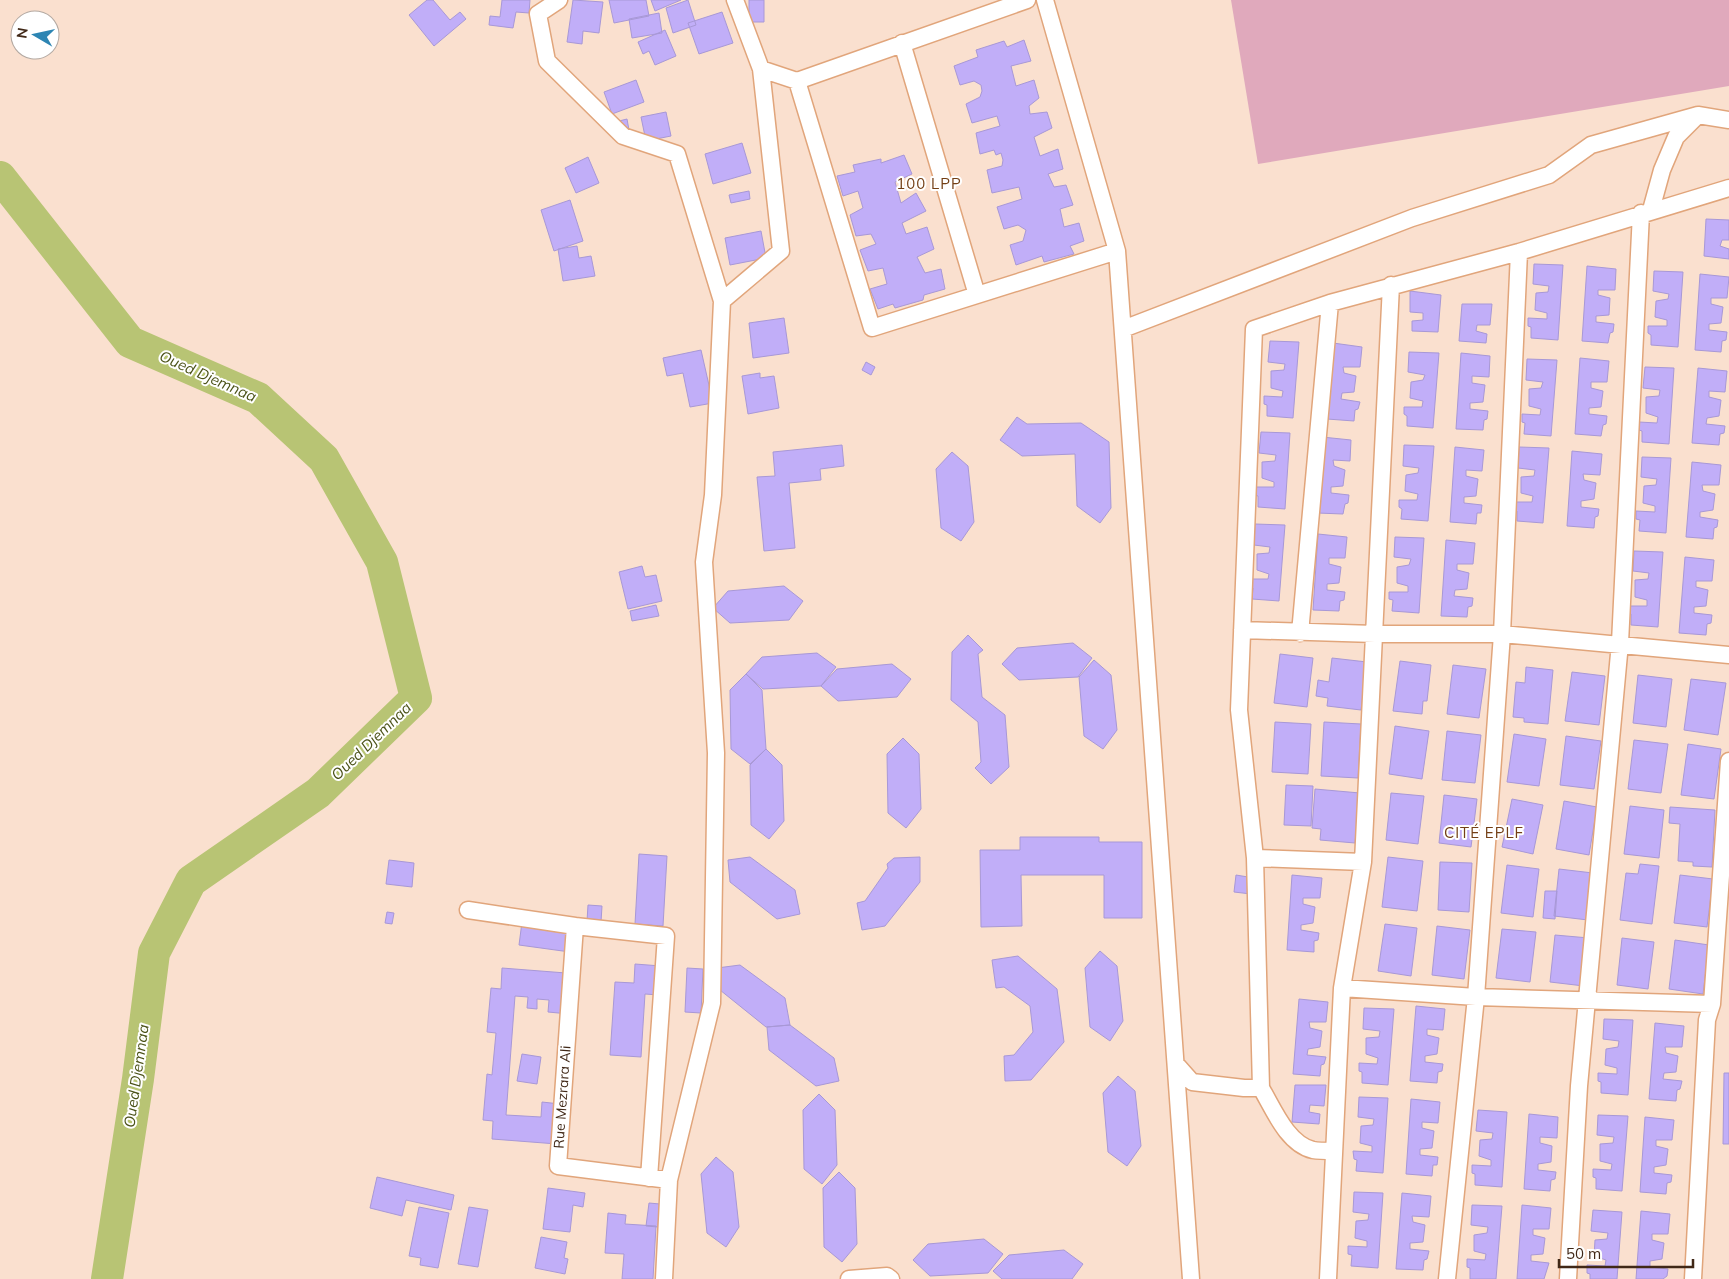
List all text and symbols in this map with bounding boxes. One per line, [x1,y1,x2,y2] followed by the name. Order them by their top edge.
[10,10,60,60] north arrow
[12,26,32,40] text: N
[896,174,962,193] district label: 100 LPP
[157,346,259,406] water label: Oued Djemnaa
[327,698,415,784] water label: Oued Djemnaa
[1444,823,1524,842] district label: CITÉ EPLF
[119,1023,153,1129] water label: Oued Djemnaa
[549,1045,575,1149] street label: Rue Mezrara Ali
[1559,1236,1693,1268] scale bar
[1566,1244,1601,1263] text: 50 m

